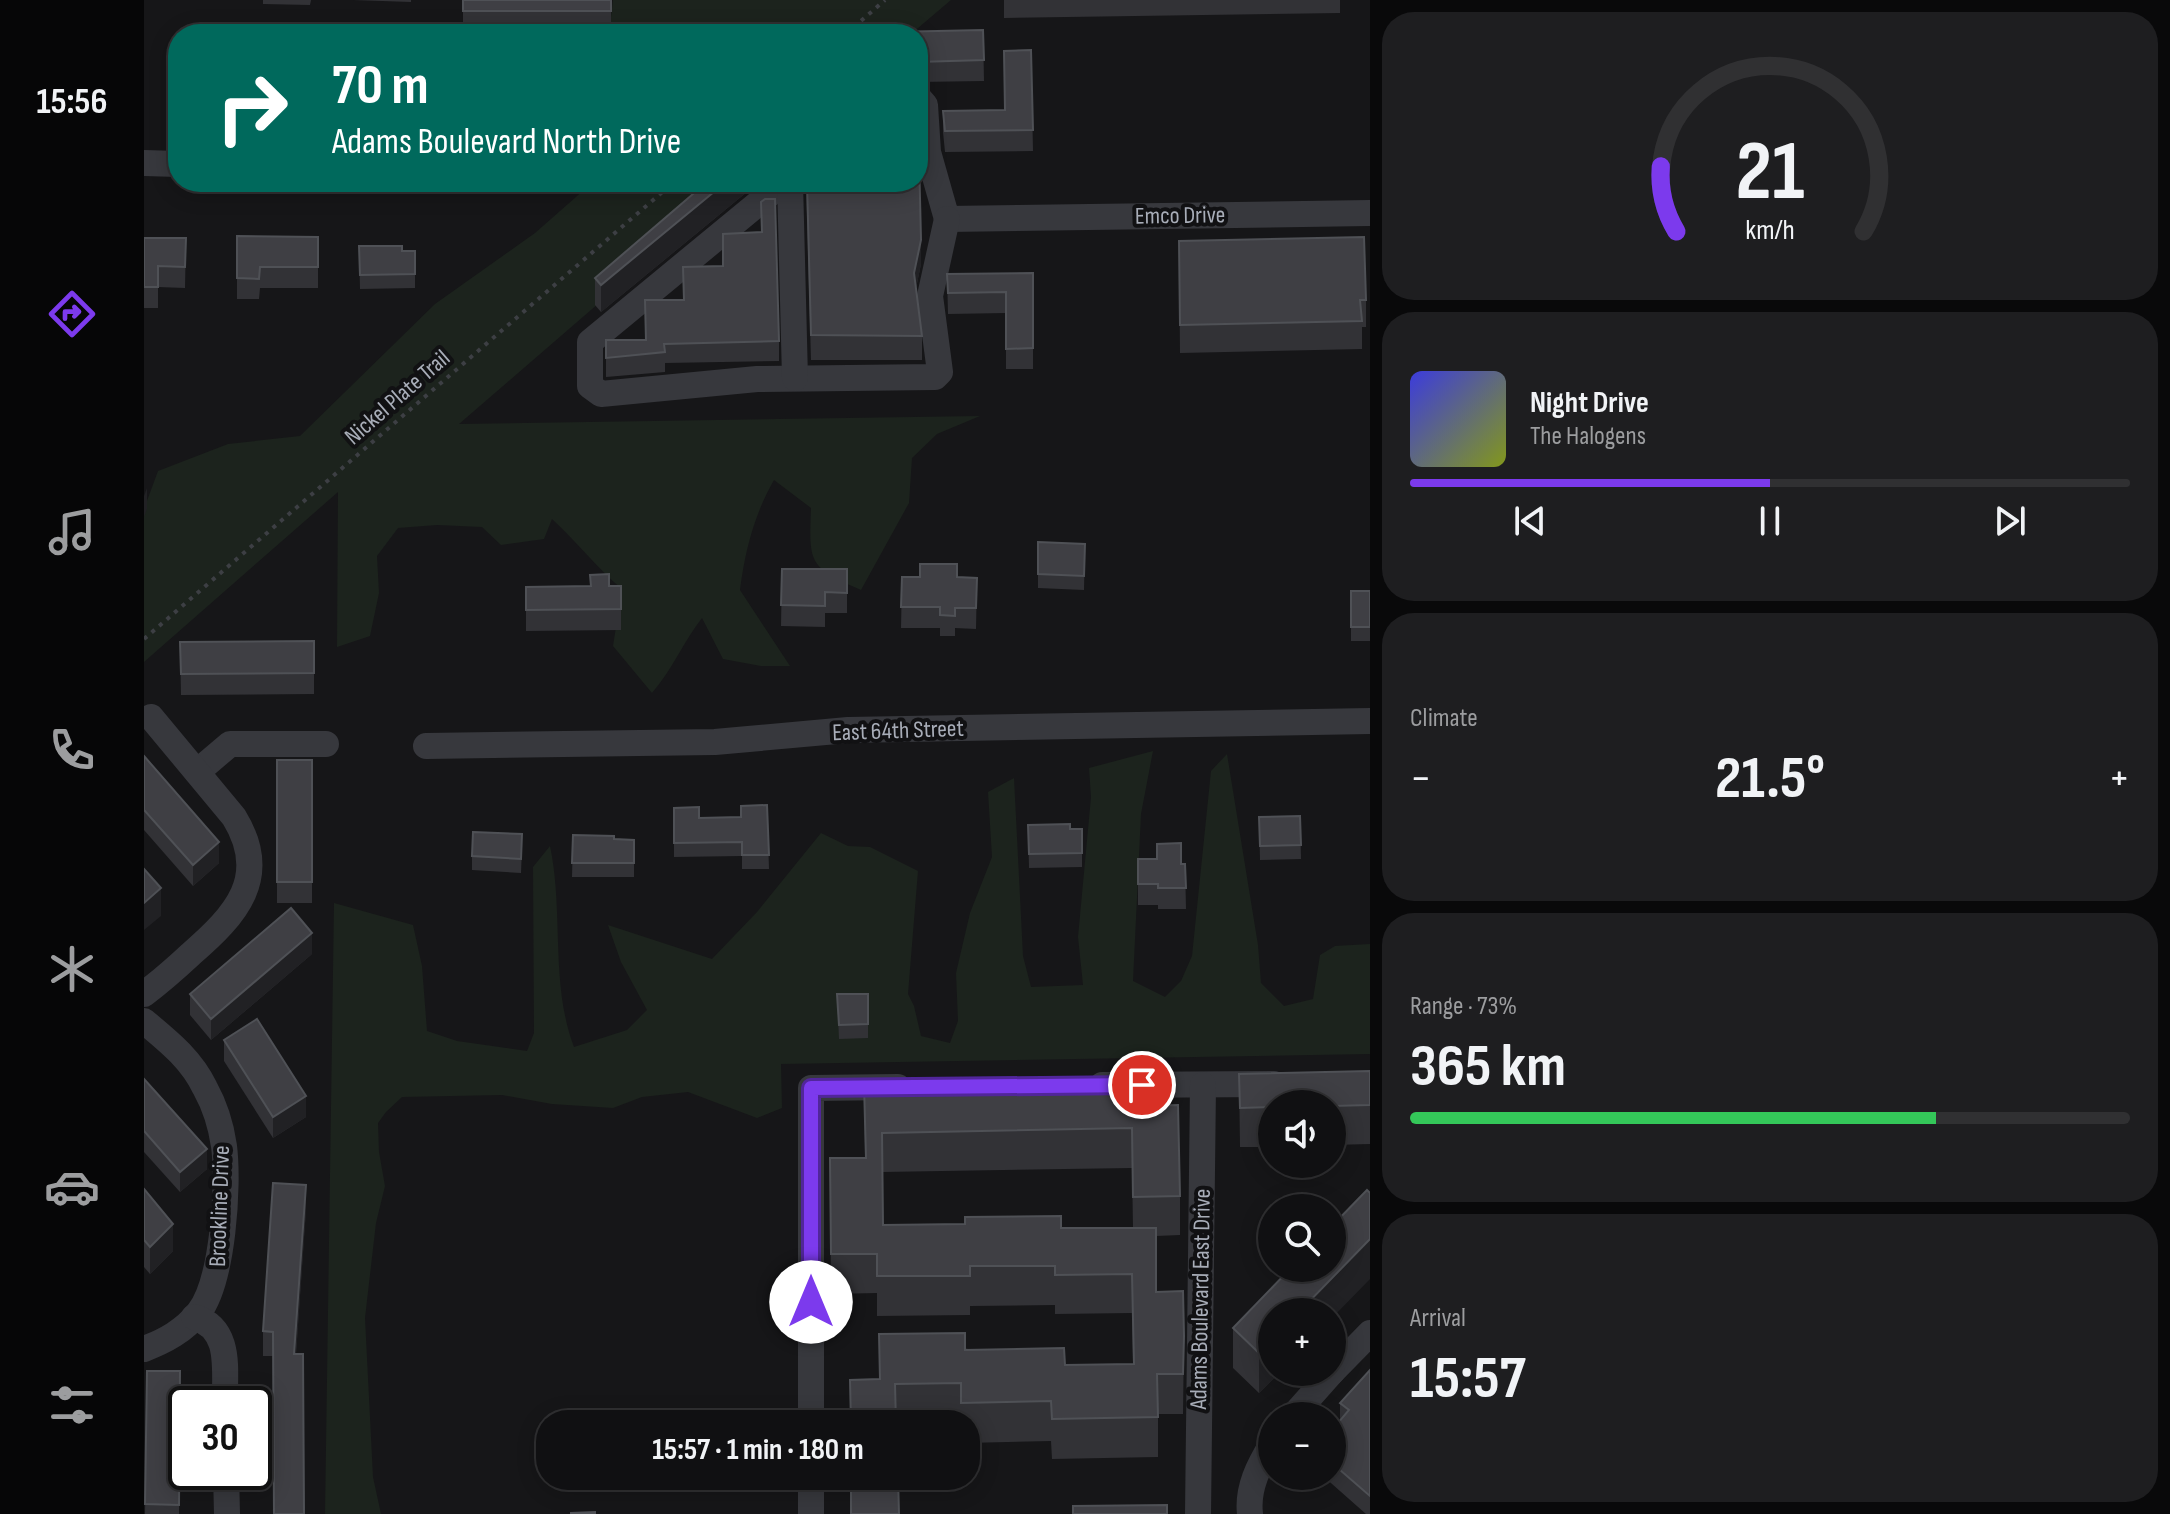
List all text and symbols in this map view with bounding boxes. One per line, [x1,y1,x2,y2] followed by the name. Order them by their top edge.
[332,53,429,120] text: 70 m
[200,56,304,160] icon: right
[37,81,107,124] text: 15:56
[332,121,681,164] text: Adams Boulevard North Drive
[1735,123,1805,223] text: 21
[1135,200,1225,231] street label: Emco Drive
[1745,213,1795,248] text: km/h
[44,286,100,342] icon: directions
[339,344,456,451] street label: Nickel Plate Trail
[1530,385,1649,421] text: Night Drive
[1530,421,1646,452] text: The Halogens
[1508,499,1552,543] icon: previous
[1748,499,1792,543] icon: pause
[1988,499,2032,543] icon: next
[44,504,100,560] icon: music
[1410,703,1478,734] text: Climate
[832,714,964,747] street label: East 64th Street
[44,722,100,778] icon: phone
[1715,743,1825,815] text: 21.5°
[1410,752,1432,805] text: −
[2108,752,2130,805] text: +
[44,941,100,997] icon: climate
[1410,991,1517,1022] text: Range · 73%
[1410,1031,1566,1103] text: 365 km
[1108,1051,1176,1119] pin
[1120,1063,1164,1107] icon: arrive
[1258,1090,1346,1490] map controls
[1258,1090,1346,1178] button: sound
[203,1145,236,1267] street label: Brookline Drive
[44,1159,100,1215] icon: car
[1184,1188,1217,1411] street label: Adams Boulevard East Drive
[1258,1194,1346,1282] button: search
[769,1260,853,1344] position arrow
[1258,1298,1346,1386] button: +
[1410,1303,1466,1334] text: Arrival
[1410,1343,1526,1415] text: 15:57
[44,1377,100,1433] icon: filters
[168,1386,272,1490] speed limit sign: 30
[1258,1402,1346,1490] button: −
[652,1432,864,1468] text: 15:57 · 1 min · 180 m

